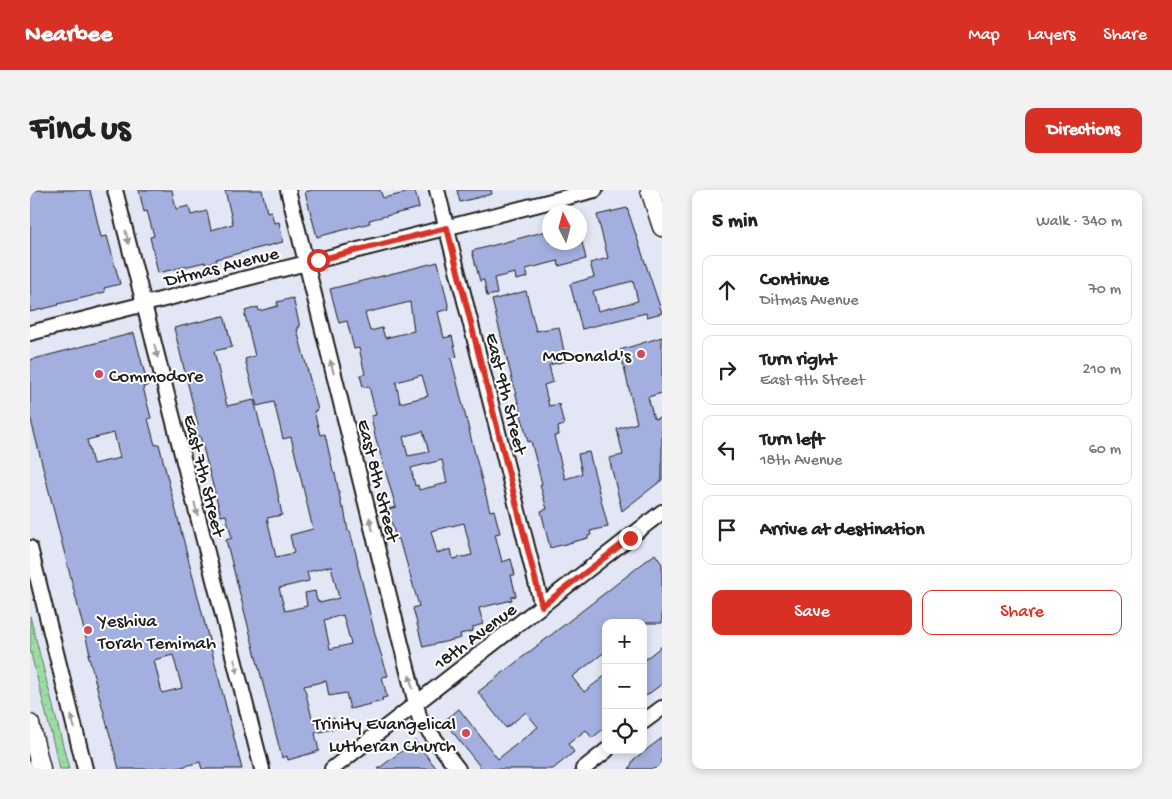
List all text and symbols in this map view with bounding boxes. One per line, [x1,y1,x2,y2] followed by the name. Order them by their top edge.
[25,21,112,50] text: Nearbee
[968,25,1000,46] text: Map
[1028,25,1075,46] text: Layers
[1103,25,1147,46] text: Share
[1025,108,1142,153] button: Directions
[30,110,130,151] text: Find us
[542,205,587,250] north arrow
[712,210,757,235] text: 5 min
[1036,213,1122,232] text: Walk · 340 m
[123,230,131,245] one-way arrow
[160,243,282,294] street label: Ditmas Avenue
[307,249,330,272] route start
[760,269,829,292] text: Continue
[713,276,741,304] icon: ahead
[1088,281,1121,300] text: 70 m
[760,292,858,311] text: Ditmas Avenue
[478,331,531,459] street label: East 9th Street
[152,344,160,359] one-way arrow
[542,346,632,369] place label: McDonald's
[635,348,647,360] marker: McDonald's
[760,349,836,372] text: Turn right
[713,356,741,384] icon: right
[328,359,336,374] one-way arrow
[1082,361,1121,380] text: 210 m
[109,366,204,389] place label: Commodore
[93,368,105,380] marker: Commodore
[760,372,865,391] text: East 9th Street
[176,413,229,541] street label: East 7th Street
[350,417,403,547] street label: East 8th Street
[760,429,824,452] text: Turn left
[713,436,741,464] icon: left
[1089,441,1121,460] text: 60 m
[760,452,842,471] text: 18th Avenue
[192,501,200,516] one-way arrow
[713,516,741,544] icon: arrive
[367,517,375,532] one-way arrow
[760,519,924,542] text: Arrive at destination
[619,527,642,550] route end
[712,590,912,635] button: Save
[922,590,1122,635] button: Share
[429,599,522,677] street label: 18th Avenue
[96,611,216,656] place label: Yeshiva Torah Temimah
[602,619,647,754] map controls
[602,619,647,664] button: +
[82,624,94,636] marker: Yeshiva Torah Temimah
[232,659,240,674] one-way arrow
[602,664,647,709] button: −
[407,674,415,689] one-way arrow
[602,709,647,754] button: locate
[69,714,77,729] one-way arrow
[312,714,456,759] place label: Trinity Evangelical Lutheran Church
[460,727,472,739] marker: Trinity Evangelical Lutheran Church

